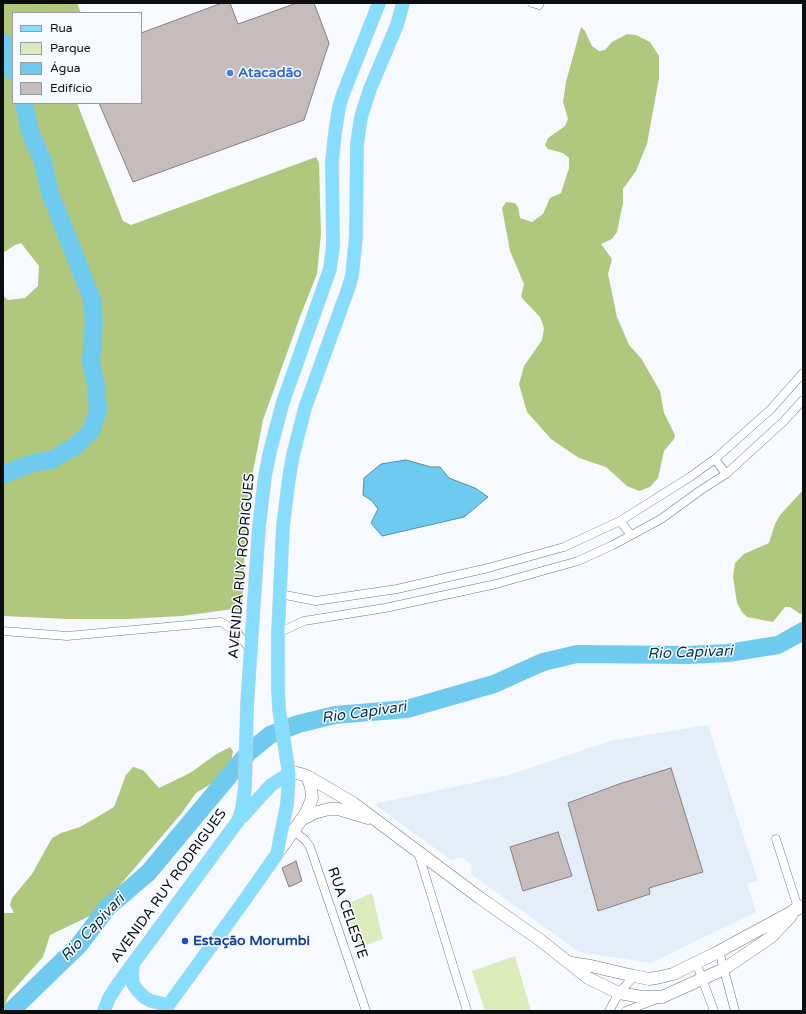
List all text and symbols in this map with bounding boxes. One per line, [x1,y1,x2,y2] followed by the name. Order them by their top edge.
[12,12,142,104] legend
[50,21,73,35] text: Rua
[50,41,91,55] text: Parque
[50,61,80,75] text: Água
[238,65,302,81] place label: Atacadão
[225,68,235,78] marker: Atacadão
[50,81,92,95] text: Edifício
[226,473,258,659] street label: AVENIDA RUY RODRIGUES
[647,643,733,663] water label: Rio Capivari
[321,698,407,728] water label: Rio Capivari
[108,806,230,966] street label: AVENIDA RUY RODRIGUES
[323,865,371,961] street label: RUA CELESTE
[57,891,129,965] water label: Rio Capivari
[193,933,310,949] place label: Estação Morumbi
[180,936,190,946] marker: Estação Morumbi

